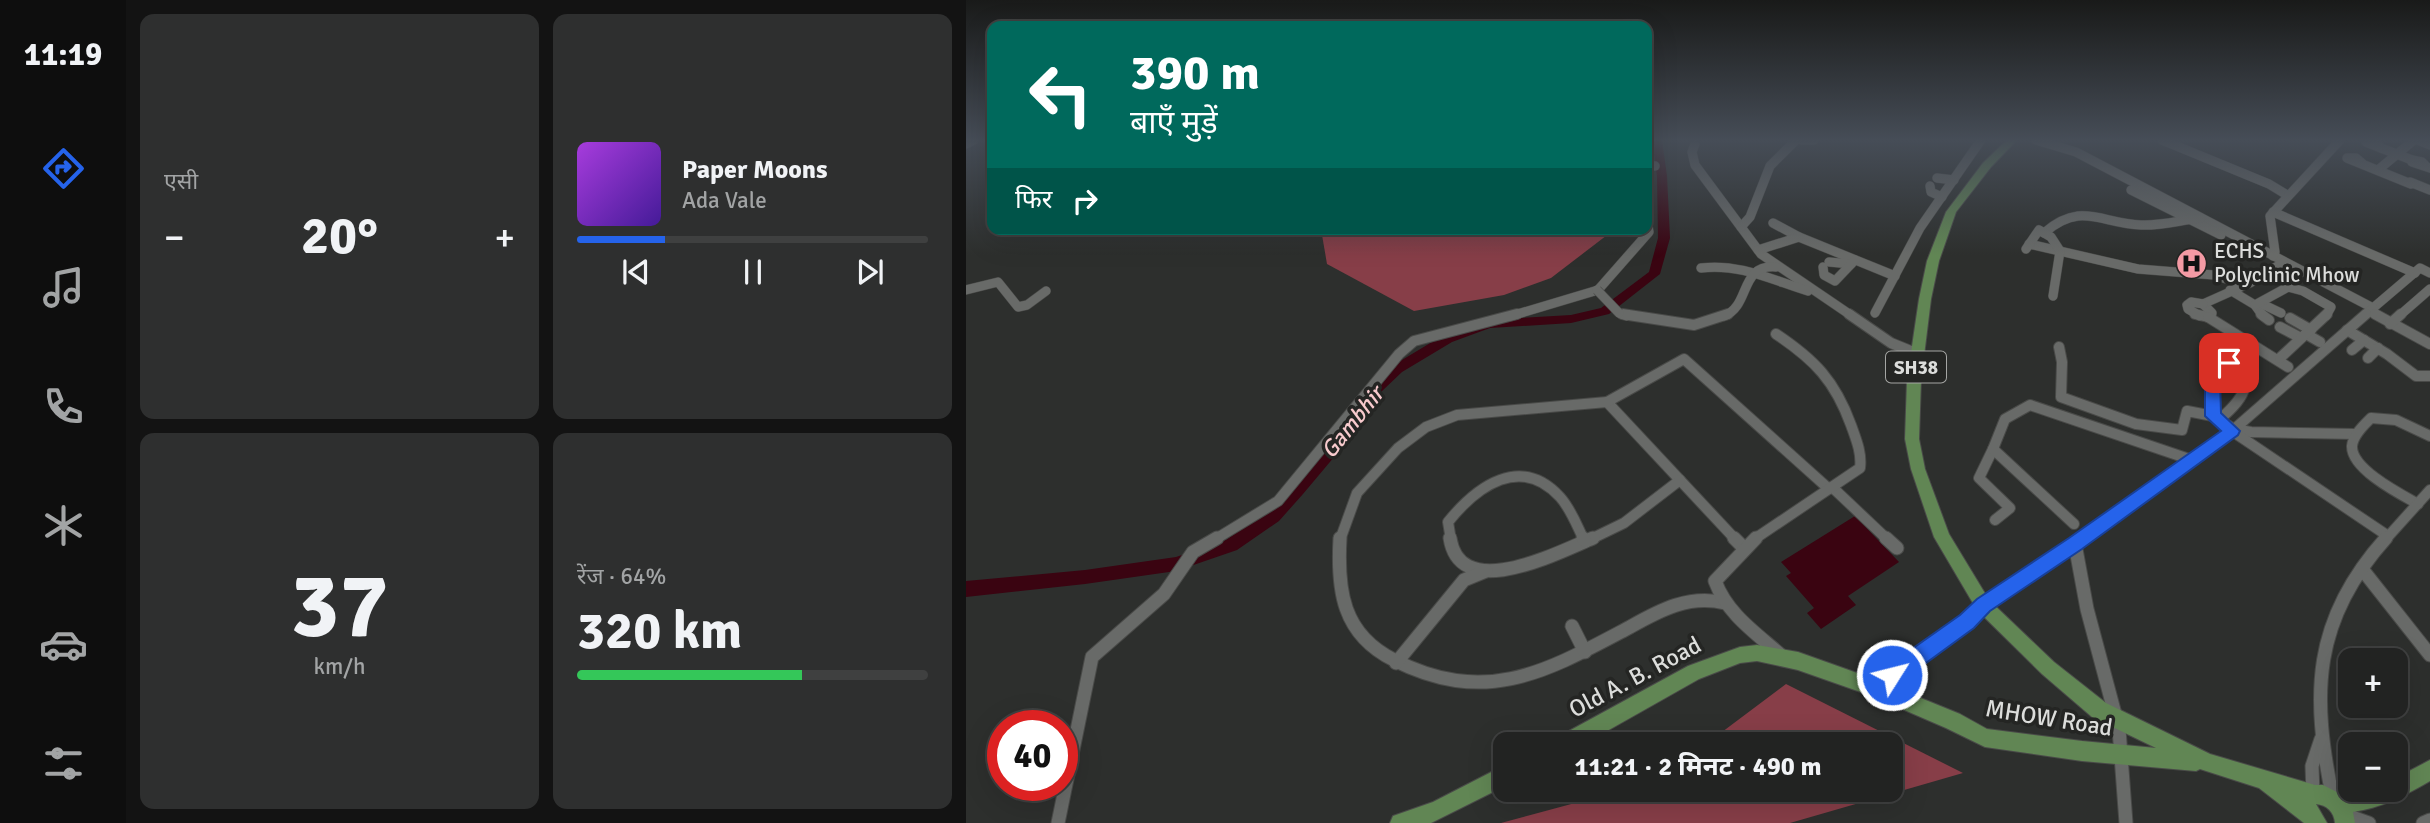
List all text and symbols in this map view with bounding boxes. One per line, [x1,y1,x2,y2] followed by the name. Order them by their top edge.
[24,35,102,74] text: 11:19
[1130,43,1260,103] text: 390 m
[1015,49,1106,140] icon: left
[1130,103,1218,142] text: बाएँ मुड़ें
[39,144,88,193] icon: directions
[682,154,828,186] text: Paper Moons
[164,167,198,196] text: एसी
[1066,182,1104,220] icon: right
[1015,184,1052,216] text: फिर
[682,186,767,215] text: Ada Vale
[301,204,378,268] text: 20°
[164,214,185,261] text: −
[494,214,515,261] text: +
[2214,238,2359,288] place label: ECHS Polyclinic Mhow
[2174,246,2208,280] hospital icon: ECHS Polyclinic Mhow
[617,253,655,291] icon: previous
[734,253,772,291] icon: pause
[851,253,889,291] icon: next
[39,263,88,312] icon: music
[2199,333,2259,393] pin
[2210,344,2248,382] icon: arrive
[1886,352,1946,382] road number: SH38
[1315,378,1392,464] water label: Gambhir
[39,382,88,431] icon: phone
[39,501,88,550] icon: climate
[290,550,389,663] text: 37
[577,562,666,591] text: रेंज · 64%
[577,599,742,663] text: 320 km
[39,620,88,669] icon: car
[1564,630,1706,724] street label: Old A. B. Road
[1855,638,1929,712] position arrow
[2338,648,2408,802] map controls
[2338,648,2408,718] button: +
[313,652,366,681] text: km/h
[1983,693,2115,743] street label: MHOW Road
[987,710,1078,801] speed limit sign: 40
[2338,732,2408,802] button: −
[39,739,88,788] icon: filters
[1574,751,1822,783] text: 11:21 · 2 मिनट · 490 m

